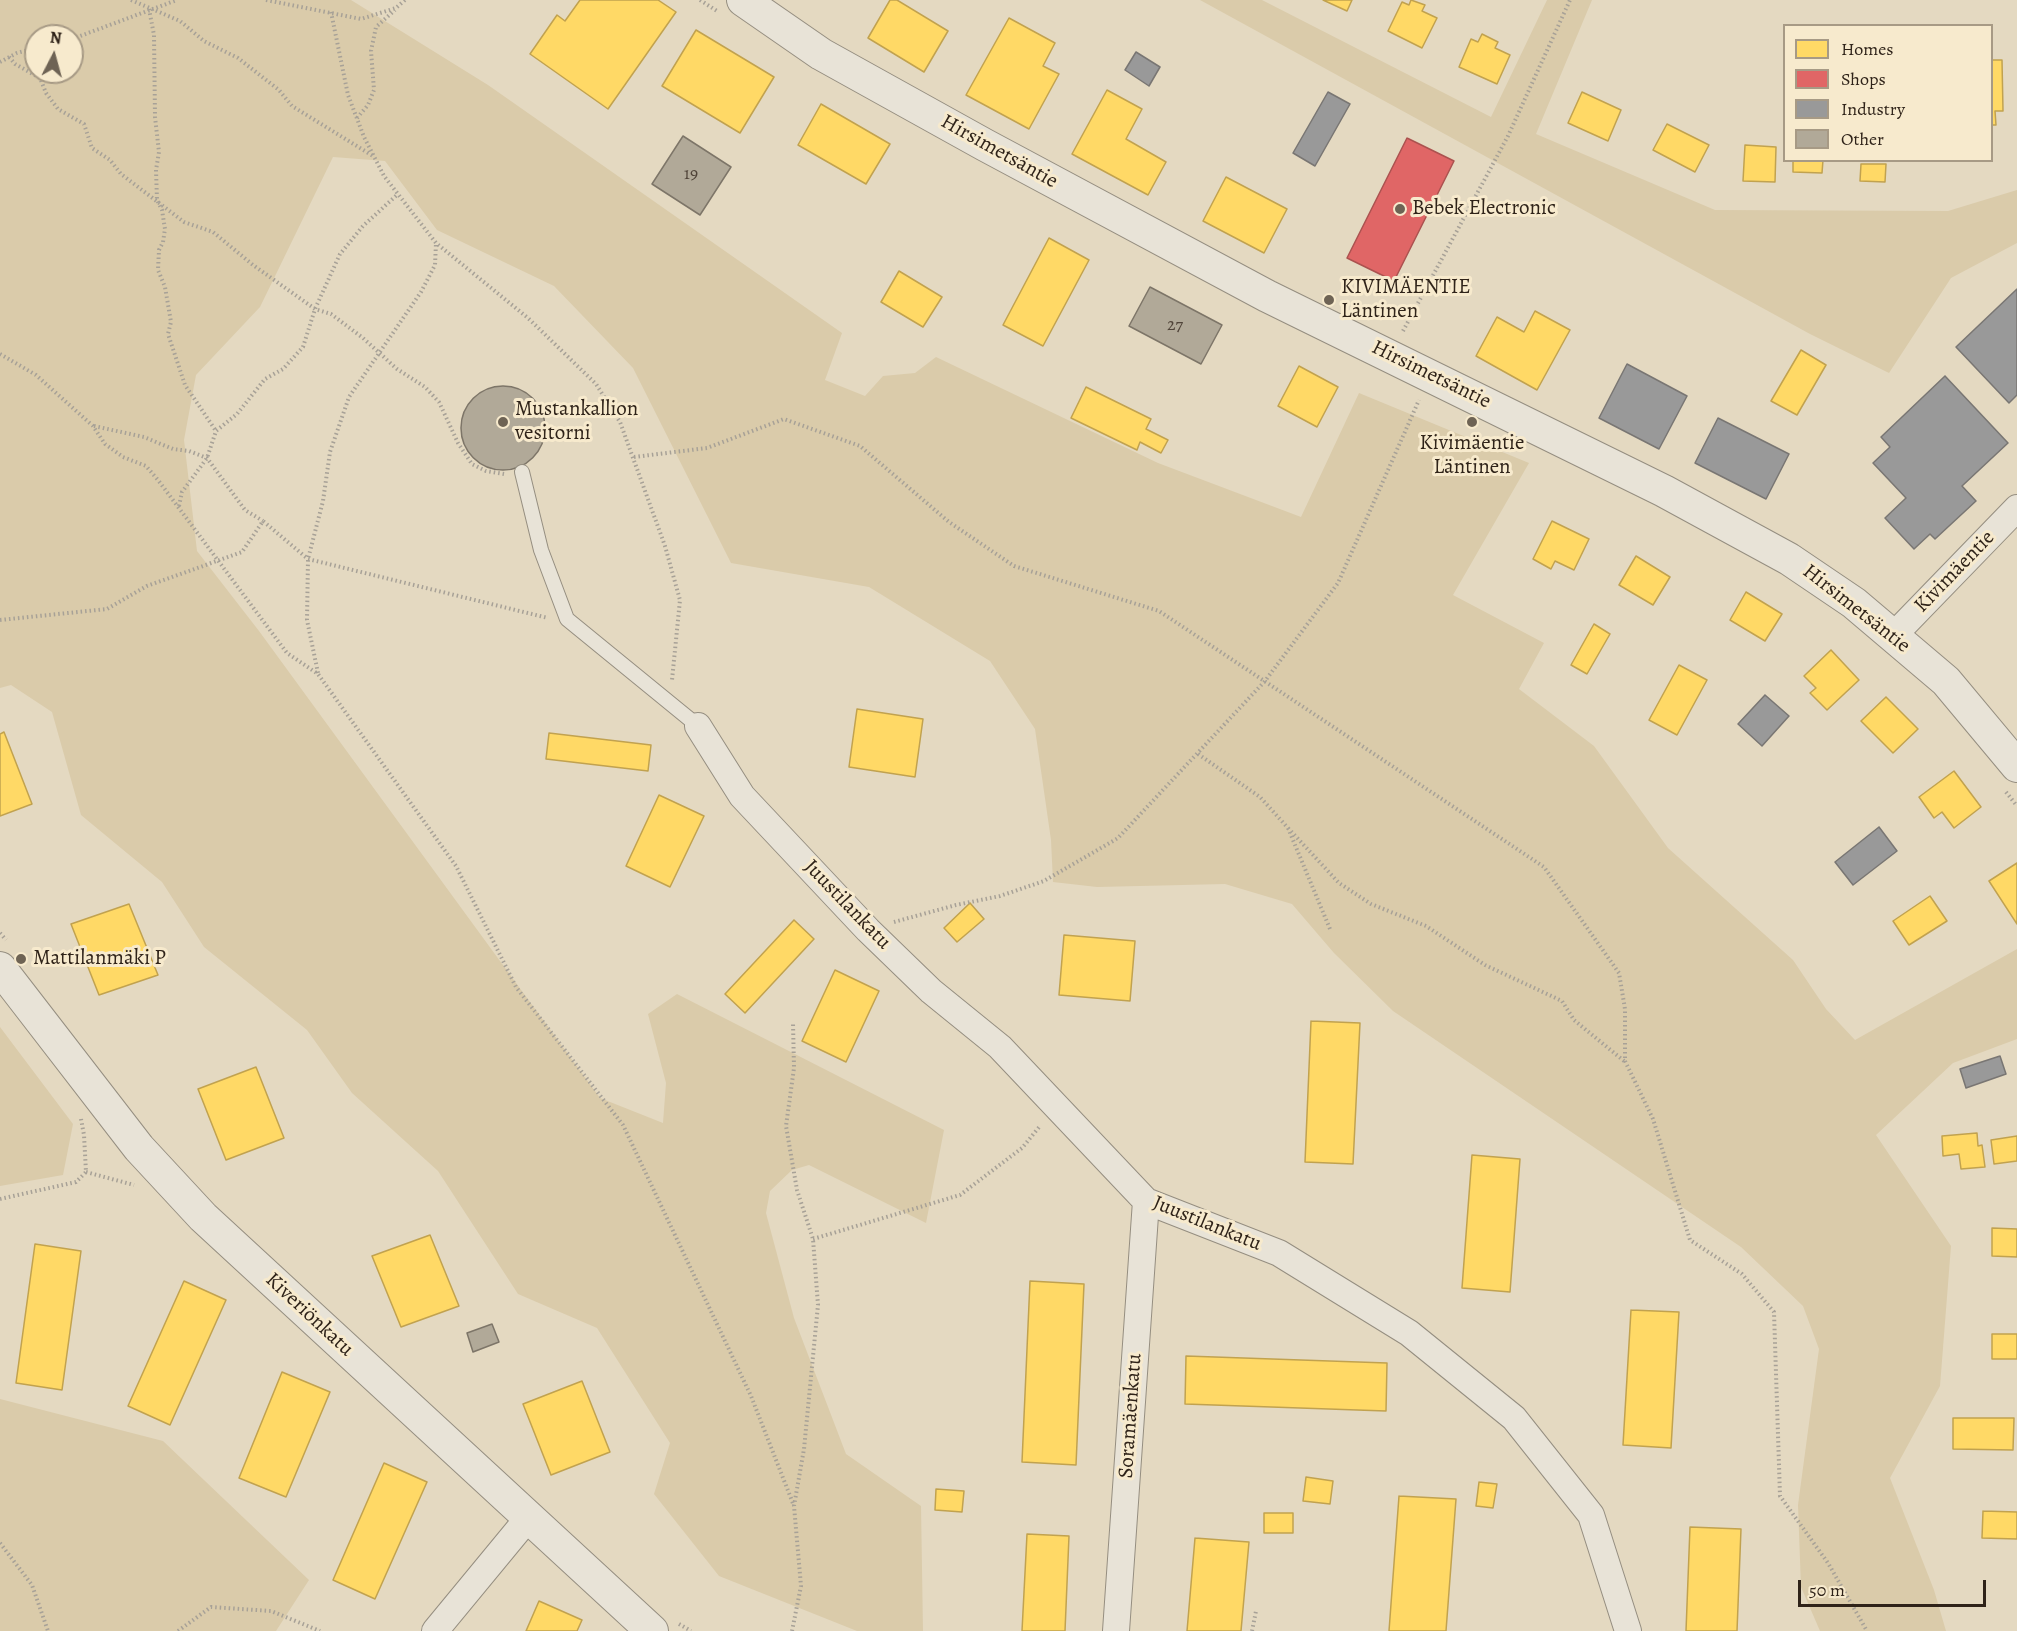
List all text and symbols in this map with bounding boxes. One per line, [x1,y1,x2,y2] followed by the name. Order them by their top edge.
[24,24,84,84] north arrow
[1783,24,1993,162] legend
[49,27,63,50] text: N
[1841,37,1893,61] text: Homes
[1841,67,1886,91] text: Shops
[1841,97,1905,121] text: Industry
[936,110,1062,194] street label: Hirsimetsäntie
[1841,127,1884,151] text: Other
[684,164,698,186] house number: 19
[1412,196,1556,222] place label: Bebek Electronic
[1393,202,1407,216] marker: Bebek Electronic
[1341,275,1471,325] place label: KIVIMÄENTIE Läntinen
[1322,293,1336,307] marker: KIVIMÄENTIE Läntinen
[1167,315,1183,337] house number: 27
[1367,335,1495,415] street label: Hirsimetsäntie
[515,397,638,447] place label: Mustankallion vesitorni
[496,415,510,429] marker: Mustankallion vesitorni
[1465,415,1479,429] marker: Kivimäentie Läntinen
[1420,431,1524,481] place label: Kivimäentie Läntinen
[1910,526,2000,618] street label: Kivimäentie
[1797,559,1915,659] street label: Hirsimetsäntie
[798,855,896,955] street label: Juustilankatu
[33,946,166,972] place label: Mattilanmäki P
[14,952,28,966] marker: Mattilanmäki P
[1149,1191,1265,1257] street label: Juustilankatu
[260,1268,358,1362] street label: Kiveriönkatu
[1114,1353,1148,1479] street label: Soramäenkatu
[1801,1568,1988,1606] scale bar
[1809,1578,1845,1602] text: 50 m

